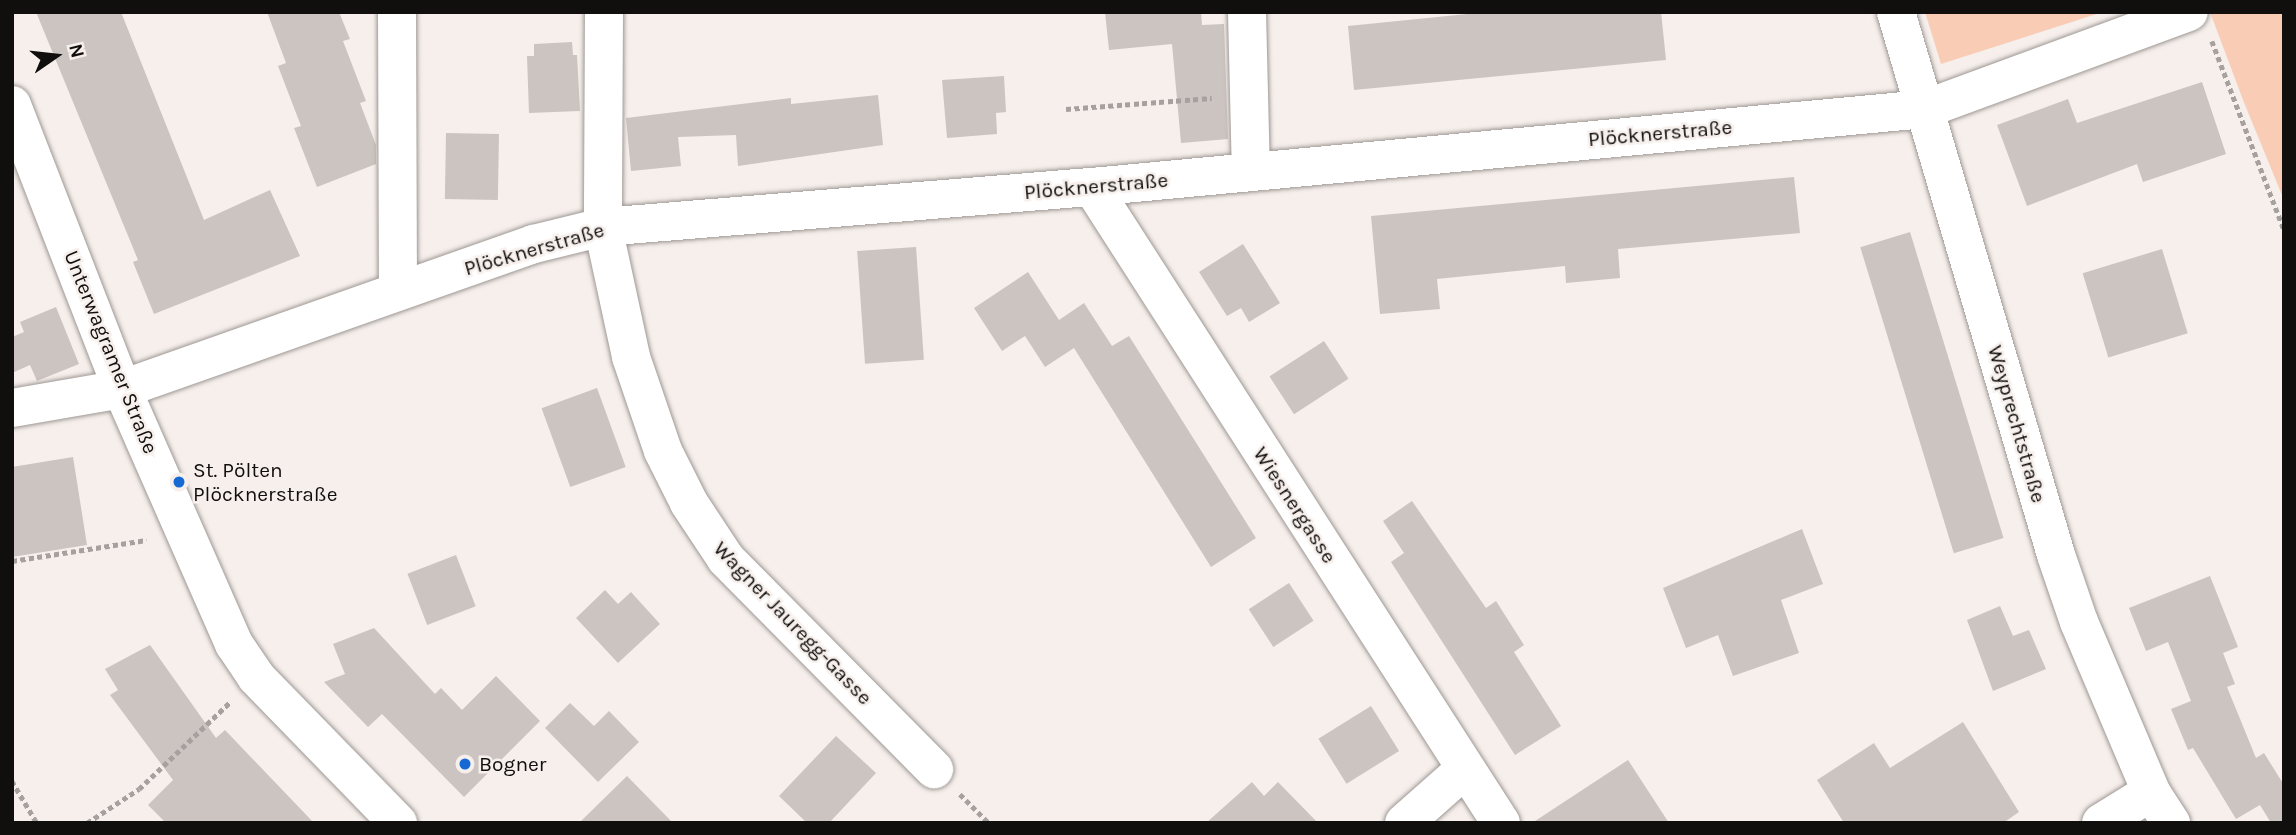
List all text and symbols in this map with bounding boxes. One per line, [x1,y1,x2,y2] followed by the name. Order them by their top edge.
[21,21,91,91] north arrow
[64,42,89,60] text: N
[1587,114,1733,152] street label: Plöcknerstraße
[1023,167,1169,205] street label: Plöcknerstraße
[461,217,607,281] street label: Plöcknerstraße
[59,247,163,457] street label: Unterwagramer Straße
[1982,342,2052,506] street label: Weyprechtstraße
[1248,442,1342,568] street label: Wiesnergasse
[193,457,337,507] place label: St. Pölten Plöcknerstraße
[171,474,187,490] marker: St. Pölten Plöcknerstraße
[708,536,878,710] street label: Wagner Jauregg-Gasse
[479,751,546,777] place label: Bogner
[457,756,473,772] marker: Bogner

